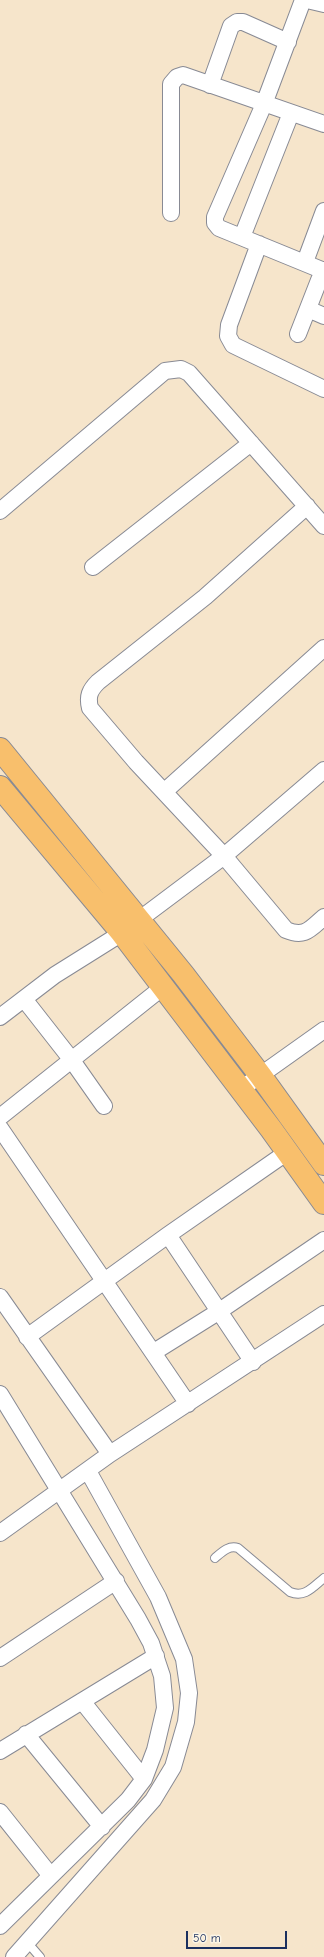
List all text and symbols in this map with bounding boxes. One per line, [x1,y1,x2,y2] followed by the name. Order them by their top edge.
[188,1923,289,1949] scale bar
[193,1931,221,1945] text: 50 m

